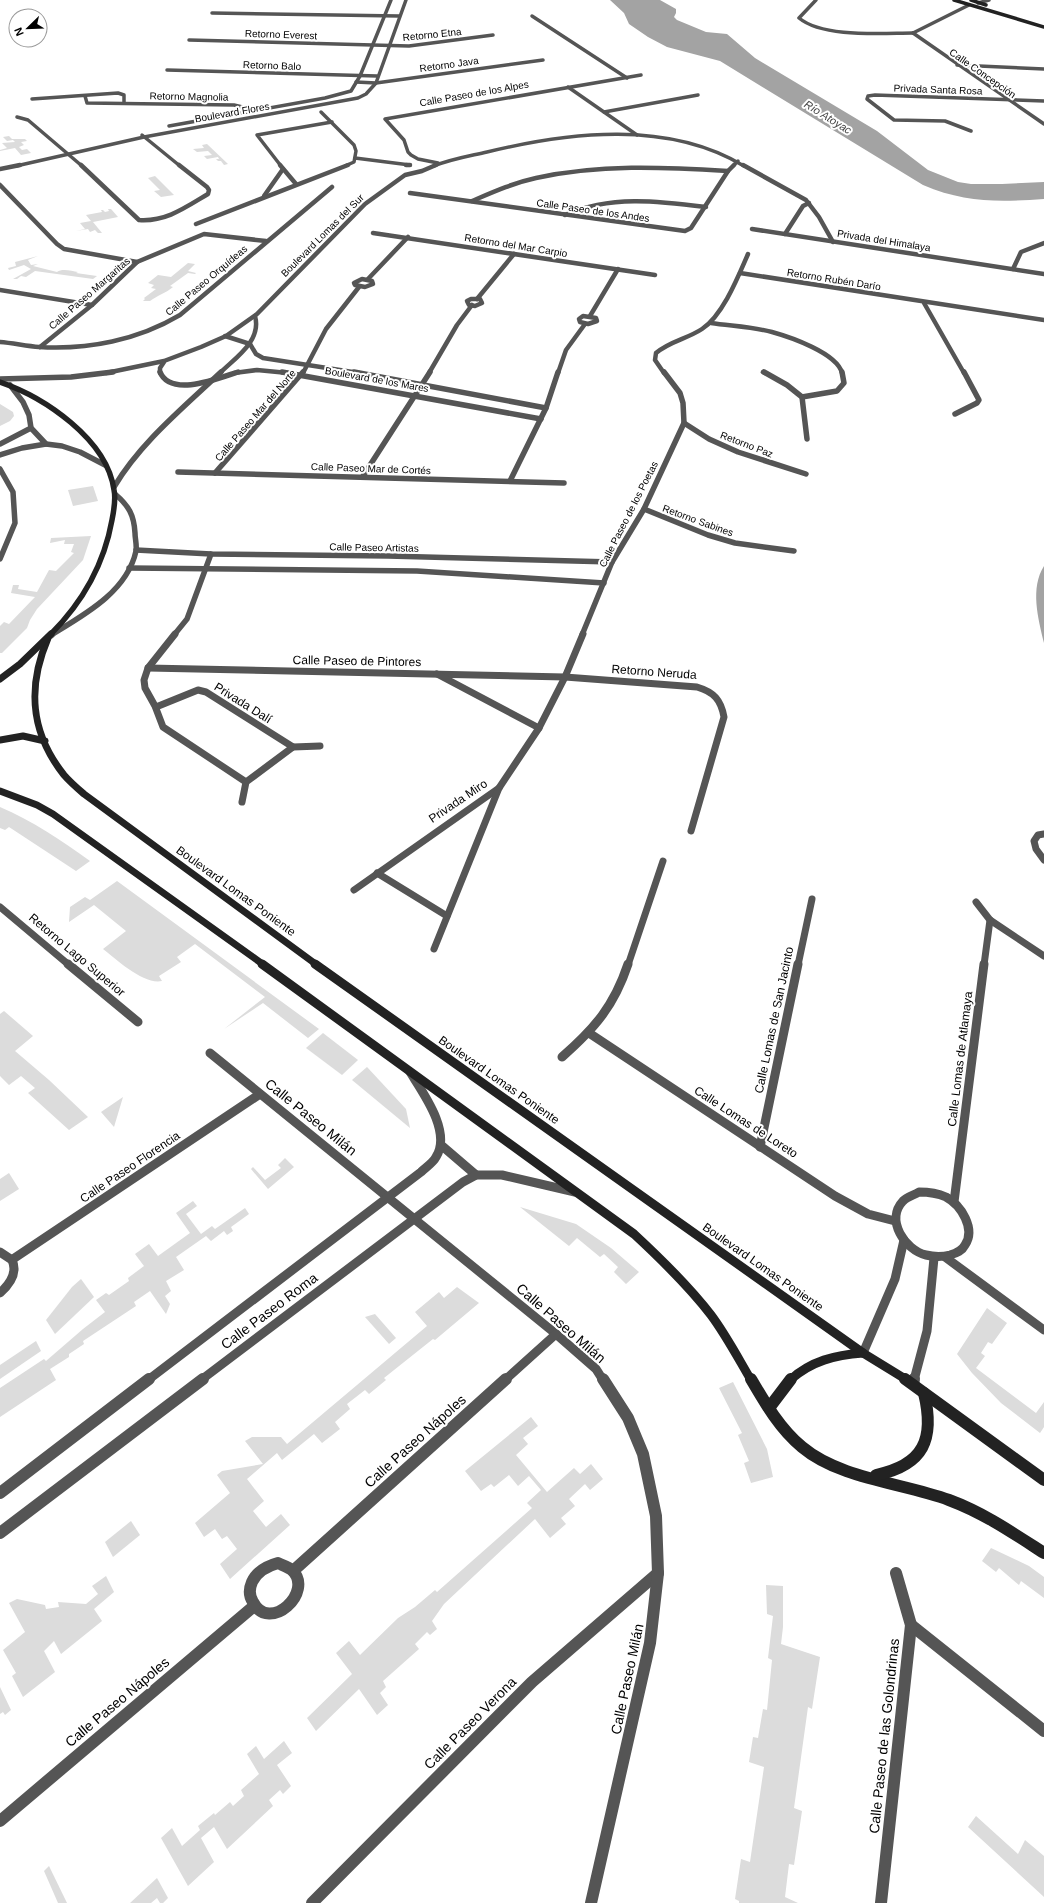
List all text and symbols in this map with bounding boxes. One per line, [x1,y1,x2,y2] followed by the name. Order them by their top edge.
[8,8,48,48] north arrow
[12,26,26,38] text: N
[402,26,462,43] street label: Retorno Etna
[245,28,317,41] street label: Retorno Everest
[947,46,1018,100] street label: Calle Concepción
[419,55,480,74] street label: Retorno Java
[243,59,302,72] street label: Retorno Balo
[419,78,530,109] street label: Calle Paseo de los Alpes
[893,82,983,97] street label: Privada Santa Rosa
[149,90,229,103] street label: Retorno Magnolia
[802,98,854,136] water label: Río Atoyac
[194,101,270,124] street label: Boulevard Flores
[279,191,366,279] street label: Boulevard Lomas del Sur
[536,197,650,224] street label: Calle Paseo de los Andes
[836,228,932,253] street label: Privada del Himalaya
[464,232,569,259] street label: Retorno del Mar Carpio
[163,243,249,318] street label: Calle Paseo Orquídeas
[46,255,132,332] street label: Calle Paseo Margaritas
[786,267,882,292] street label: Retorno Rubén Darío
[324,365,430,394] street label: Boulevard de los Mares
[213,367,298,463] street label: Calle Paseo Mar del Norte
[719,429,775,460] street label: Retorno Paz
[597,459,660,569] street label: Calle Paseo de los Poetas
[311,461,431,476] street label: Calle Paseo Mar de Cortés
[661,503,735,538] street label: Retorno Sabines
[329,541,419,554] street label: Calle Paseo Artistas
[293,653,421,669] street label: Calle Paseo de Pintores
[611,662,697,682] street label: Retorno Neruda
[212,680,275,727] street label: Privada Dalí
[426,776,490,826] street label: Privada Miro
[174,843,299,939] street label: Boulevard Lomas Poniente
[26,911,128,999] street label: Retorno Lago Superior
[752,945,796,1095] street label: Calle Lomas de San Jacinto
[945,990,975,1127] street label: Calle Lomas de Atlamaya
[436,1033,562,1127] street label: Boulevard Lomas Poniente
[262,1075,360,1159] street label: Calle Paseo Milán
[692,1083,801,1161] street label: Calle Lomas de Loreto
[77,1128,183,1206] street label: Calle Paseo Florencia
[700,1220,826,1314] street label: Boulevard Lomas Poniente
[218,1269,321,1353] street label: Calle Paseo Roma
[513,1280,609,1366] street label: Calle Paseo Milán
[361,1391,469,1491] street label: Calle Paseo Nápoles
[607,1622,647,1736] street label: Calle Paseo Milán
[866,1638,902,1834] street label: Calle Paseo de las Golondrinas
[62,1654,172,1750] street label: Calle Paseo Nápoles
[421,1673,520,1772] street label: Calle Paseo Verona

